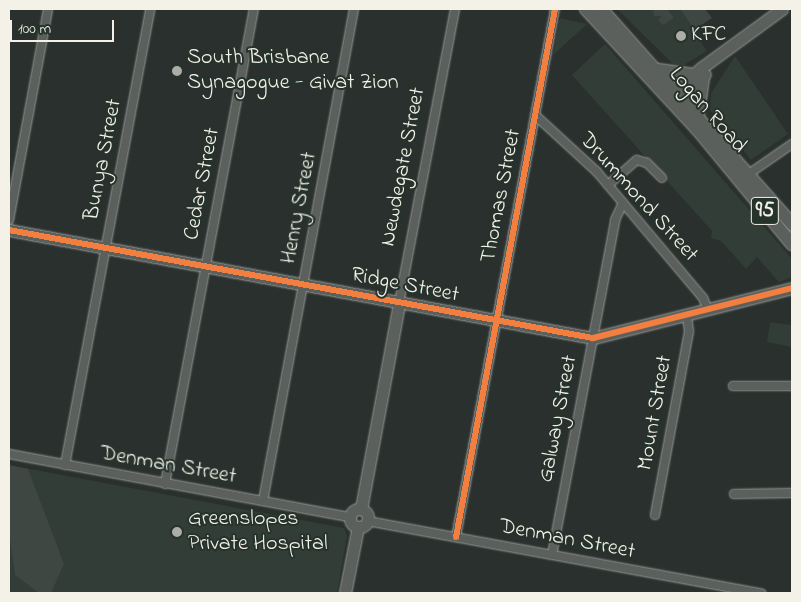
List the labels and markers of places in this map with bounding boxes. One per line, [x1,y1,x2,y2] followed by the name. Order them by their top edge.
[691,23,726,49] place label: KFC
[675,30,687,42] marker: KFC
[187,45,399,96] place label: South Brisbane Synagogue - Givat Zion
[171,65,183,77] marker: South Brisbane Synagogue - Givat Zion
[188,506,328,558] place label: Greenslopes Private Hospital
[170,525,184,539] marker: Greenslopes Private Hospital

